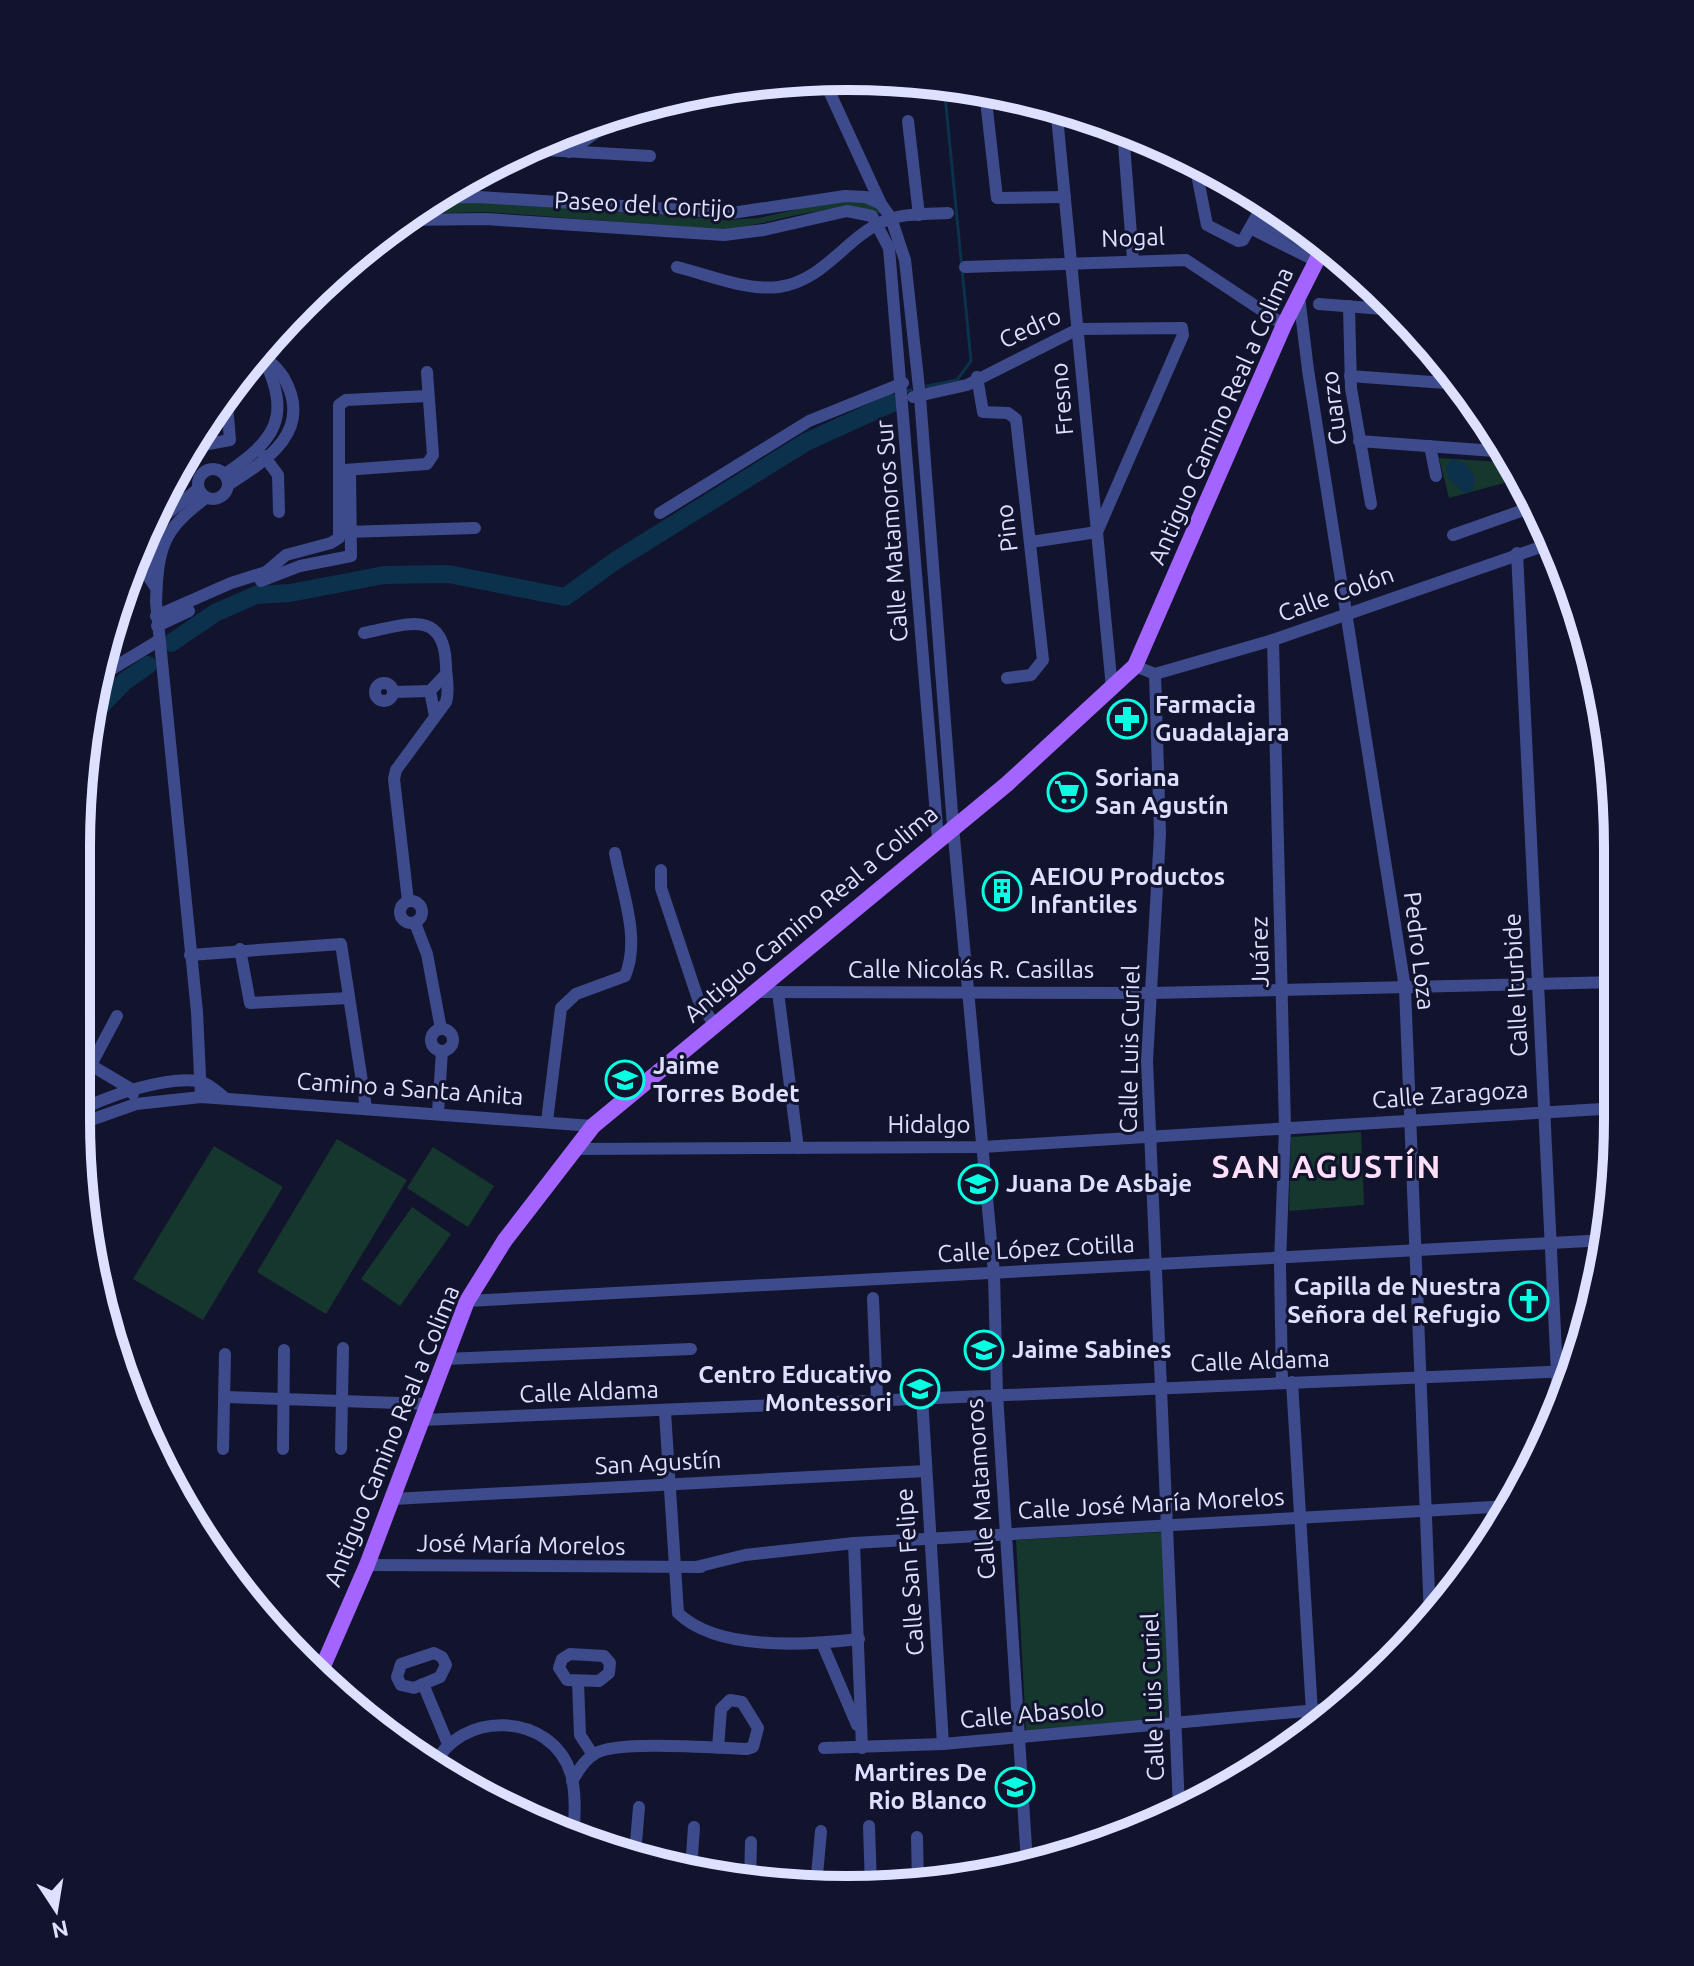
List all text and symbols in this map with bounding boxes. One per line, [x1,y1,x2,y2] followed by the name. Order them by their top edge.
[554,186,736,223] street label: Paseo del Cortijo
[1101,223,1165,252] street label: Nogal
[1143,263,1298,569] street label: Antiguo Camino Real a Colima
[995,302,1065,354] street label: Cedro
[1045,362,1078,436] street label: Fresno
[1316,369,1351,447] street label: Cuarzo
[870,419,913,643] street label: Calle Matamoros Sur
[990,503,1023,553] street label: Pino
[1274,560,1397,627] street label: Calle Colón
[1155,691,1289,746] place label: Farmacia Guadalajara
[1106,698,1148,740] pharmacy icon: Farmacia Guadalajara
[1095,764,1229,819] place label: Soriana San Agustín
[1046,771,1088,813] supermarket icon: Soriana San Agustín
[678,800,943,1028] street label: Antiguo Camino Real a Colima
[1030,863,1225,918] place label: AEIOU Productos Infantiles
[981,870,1023,912] building icon: AEIOU Productos Infantiles
[1399,890,1440,1012] street label: Pedro Loza
[1498,912,1533,1058] street label: Calle Iturbide
[1245,916,1274,988] street label: Juárez
[848,956,1094,983] street label: Calle Nicolás R. Casillas
[1115,964,1144,1134] street label: Calle Luis Curiel
[653,1052,800,1107] place label: Jaime Torres Bodet
[604,1059,646,1101] school or university icon: Jaime Torres Bodet
[296,1067,524,1110] street label: Camino a Santa Anita
[1371,1076,1529,1113] street label: Calle Zaragoza
[887,1111,971,1138] street label: Hidalgo
[1212,1147,1442,1184] district label: SAN AGUSTÍN
[957,1163,999,1205] school or university icon: Juana De Asbaje
[1006,1170,1192,1197] place label: Juana De Asbaje
[937,1230,1135,1267] street label: Calle López Cotilla
[1287,1273,1501,1328] place label: Capilla de Nuestra Señora del Refugio
[1508,1280,1550,1322] church icon: Capilla de Nuestra Señora del Refugio
[319,1281,464,1590] street label: Antiguo Camino Real a Colima
[963,1329,1005,1371] school or university icon: Jaime Sabines
[1012,1336,1172,1363] place label: Jaime Sabines
[1190,1345,1330,1376] street label: Calle Aldama
[698,1361,892,1416] place label: Centro Educativo Montessori
[899,1368,941,1410] school or university icon: Centro Educativo Montessori
[519,1376,659,1407] street label: Calle Aldama
[961,1398,1000,1581] street label: Calle Matamoros
[594,1446,722,1479] street label: San Agustín
[1017,1483,1285,1524] street label: Calle José María Morelos
[890,1487,929,1657] street label: Calle San Felipe
[416,1529,626,1560] street label: José María Morelos
[1136,1612,1169,1782] street label: Calle Luis Curiel
[958,1694,1105,1733] street label: Calle Abasolo
[854,1759,987,1814] place label: Martires De Rio Blanco
[994,1766,1036,1808] school or university icon: Martires De Rio Blanco
[16,1870,96,1950] north arrow
[50,1916,71,1944] text: N

